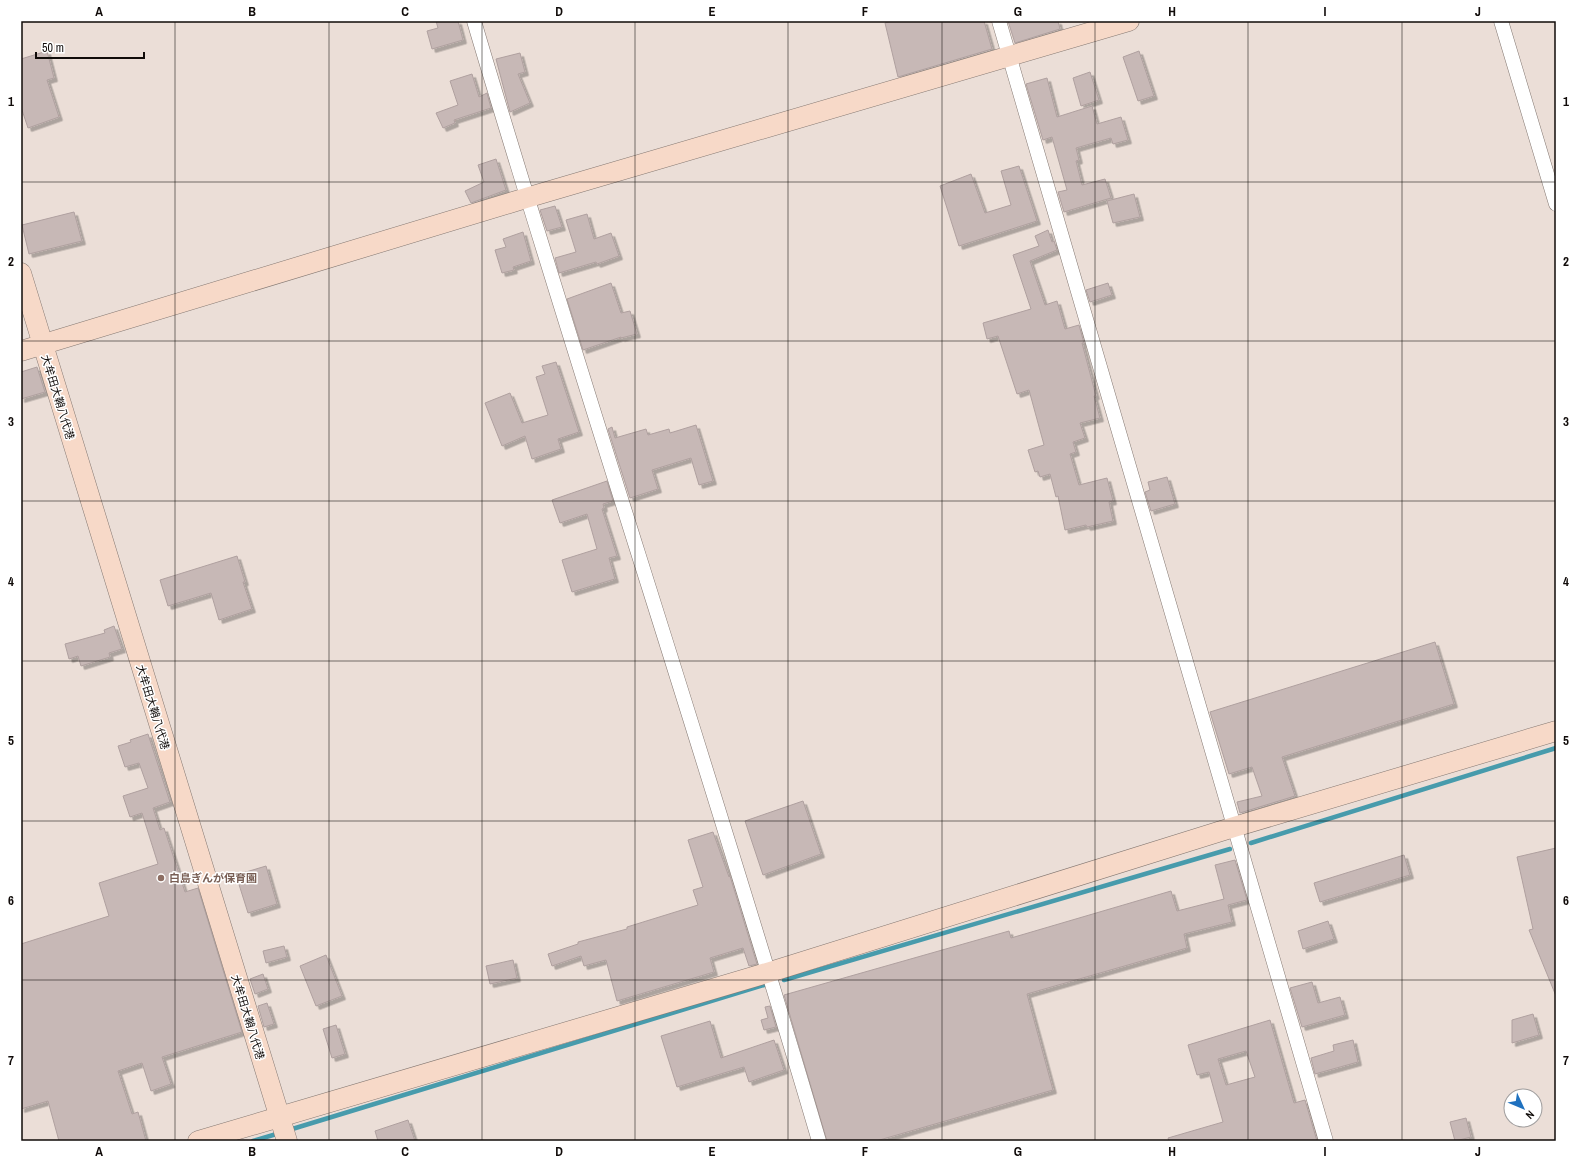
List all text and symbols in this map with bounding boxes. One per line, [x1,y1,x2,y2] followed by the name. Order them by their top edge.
[95,3,103,20] text: A
[248,3,256,20] text: B
[401,3,409,20] text: C
[555,3,563,20] text: D
[708,3,716,20] text: E
[862,3,869,20] text: F
[1014,3,1022,20] text: G
[1168,3,1176,20] text: H
[1324,3,1327,20] text: I
[1475,3,1481,20] text: J
[36,34,144,60] scale bar
[42,40,64,56] text: 50 m
[8,93,14,110] text: 1
[1563,93,1569,110] text: 1
[8,253,14,270] text: 2
[1563,253,1569,270] text: 2
[38,353,78,441] street label: 大牟田大鞘八代港
[8,413,14,430] text: 3
[1563,413,1569,430] text: 3
[8,573,14,590] text: 4
[1563,573,1569,590] text: 4
[133,663,173,751] street label: 大牟田大鞘八代港
[8,732,14,749] text: 5
[1563,732,1569,749] text: 5
[169,871,257,885] place label: 白島ぎんが保育園
[156,873,166,883] marker: 白島ぎんが保育園
[8,892,14,909] text: 6
[1563,892,1569,909] text: 6
[228,973,268,1061] street label: 大牟田大鞘八代港
[8,1052,14,1069] text: 7
[1563,1052,1569,1069] text: 7
[1503,1088,1543,1128] north arrow
[1523,1108,1537,1122] text: N
[95,1143,103,1160] text: A
[248,1143,256,1160] text: B
[401,1143,409,1160] text: C
[555,1143,563,1160] text: D
[708,1143,716,1160] text: E
[862,1143,869,1160] text: F
[1014,1143,1022,1160] text: G
[1168,1143,1176,1160] text: H
[1324,1143,1327,1160] text: I
[1475,1143,1481,1160] text: J

